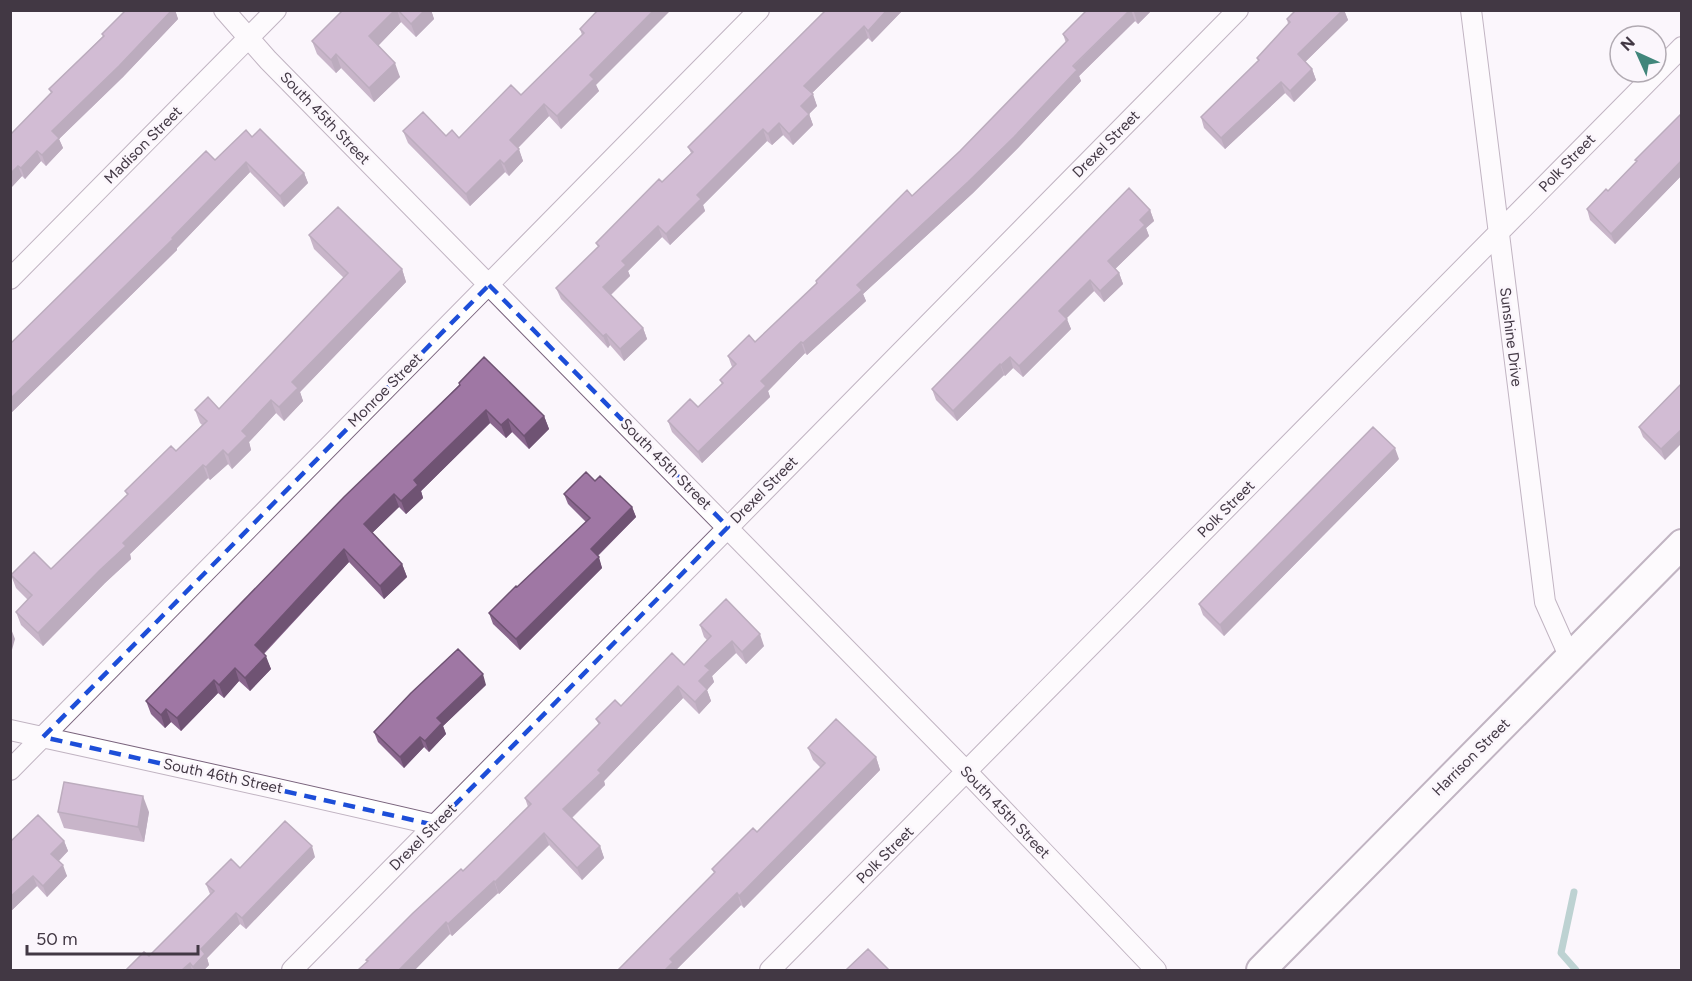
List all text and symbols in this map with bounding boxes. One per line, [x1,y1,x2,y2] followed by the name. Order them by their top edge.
[1608,24,1668,84] north arrow
[1617,33,1639,55] text: N
[276,68,374,168] street label: South 45th Street
[100,102,186,188] street label: Madison Street
[1069,106,1144,181] street label: Drexel Street
[1535,130,1599,196] street label: Polk Street
[1496,286,1526,388] street label: Sunshine Drive
[344,349,426,431] street label: Monroe Street
[617,415,716,514] street label: South 45th Street
[727,452,802,527] street label: Drexel Street
[1194,476,1259,541] street label: Polk Street
[1428,714,1514,800] street label: Harrison Street
[162,755,285,798] street label: South 46th Street
[956,762,1054,862] street label: South 45th Street
[386,799,461,874] street label: Drexel Street
[853,822,918,887] street label: Polk Street
[27,918,198,956] scale bar
[36,928,78,950] text: 50 m

